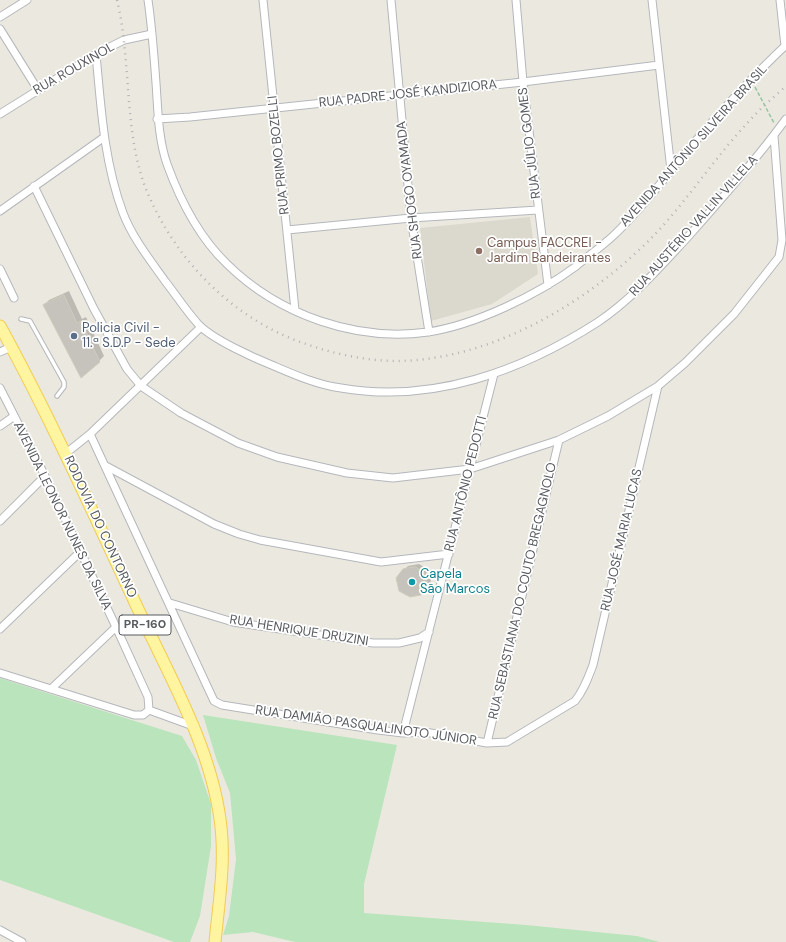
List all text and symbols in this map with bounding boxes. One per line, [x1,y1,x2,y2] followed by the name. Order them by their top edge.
[31,39,117,99] street label: RUA ROUXINOL
[617,62,771,230] street label: AVENIDA ANTÔNIO SILVEIRA BRASIL
[318,77,498,111] street label: RUA PADRE JOSÉ KANDIZIORA
[515,86,545,200] street label: RUA JÚLIO GOMES
[265,95,293,215] street label: RUA PRIMO BOZELLI
[394,120,426,260] street label: RUA SHOGO OYAMADA
[626,152,762,300] street label: RUA AUSTÉRIO VALLIN VILLELA
[487,236,611,267] place label: Campus FACCREI - Jardim Bandeirantes
[474,246,484,256] marker: Campus FACCREI - Jardim Bandeirantes
[82,321,176,352] place label: Policia Civil - 11.ª S.D.P - Sede
[69,331,79,341] marker: Policia Civil - 11.ª S.D.P - Sede
[442,415,490,553] street label: RUA ANTÔNIO PEDOTTI
[10,419,114,613] street label: AVENIDA LEONOR NUNES DA SILVA
[60,454,140,600] street label: RODOVIA DO CONTORNO
[486,461,560,721] street label: RUA SEBASTIANA DO COUTO BREGAGNOLO
[598,467,646,613] street label: RUA JOSÉ MARIA LUCAS
[420,567,490,598] place label: Capela São Marcos
[407,577,417,587] marker: Capela São Marcos
[228,612,370,650] street label: RUA HENRIQUE DRUZINI
[119,615,171,635] road number: PR-160
[254,703,478,749] street label: RUA DAMIÃO PASQUALINOTO JÚNIOR

